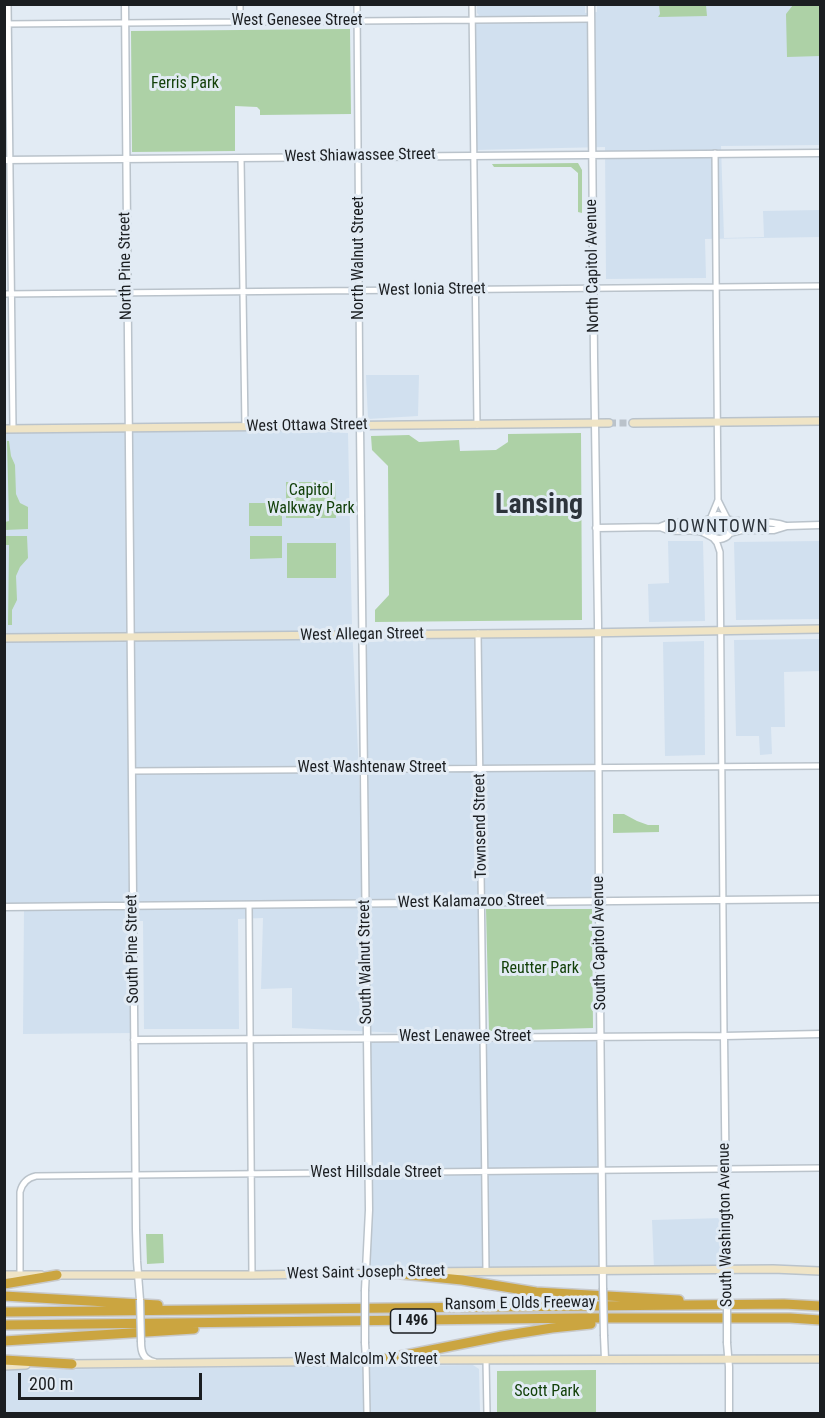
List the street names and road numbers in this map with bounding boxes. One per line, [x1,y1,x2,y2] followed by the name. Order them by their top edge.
[232,11,362,31] street label: West Genesee Street
[284,145,436,167] street label: West Shiawassee Street
[349,196,369,320] street label: North Walnut Street
[582,199,604,333] street label: North Capitol Avenue
[115,212,137,320] street label: North Pine Street
[378,279,486,301] street label: West Ionia Street
[246,415,368,437] street label: West Ottawa Street
[300,624,424,646] street label: West Allegan Street
[298,758,446,778] street label: West Washtenaw Street
[470,773,492,879] street label: Townsend Street
[589,876,611,1010] street label: South Capitol Avenue
[397,891,545,913] street label: West Kalamazoo Street
[122,894,144,1004] street label: South Pine Street
[355,899,377,1025] street label: South Walnut Street
[399,1027,531,1047] street label: West Lenawee Street
[715,1143,737,1307] street label: South Washington Avenue
[310,1163,442,1183] street label: West Hillsdale Street
[287,1262,445,1284] street label: West Saint Joseph Street
[445,1293,595,1315] street label: Ransom E Olds Freeway
[390,1309,436,1333] road number: I 496
[294,1350,438,1370] street label: West Malcolm X Street

